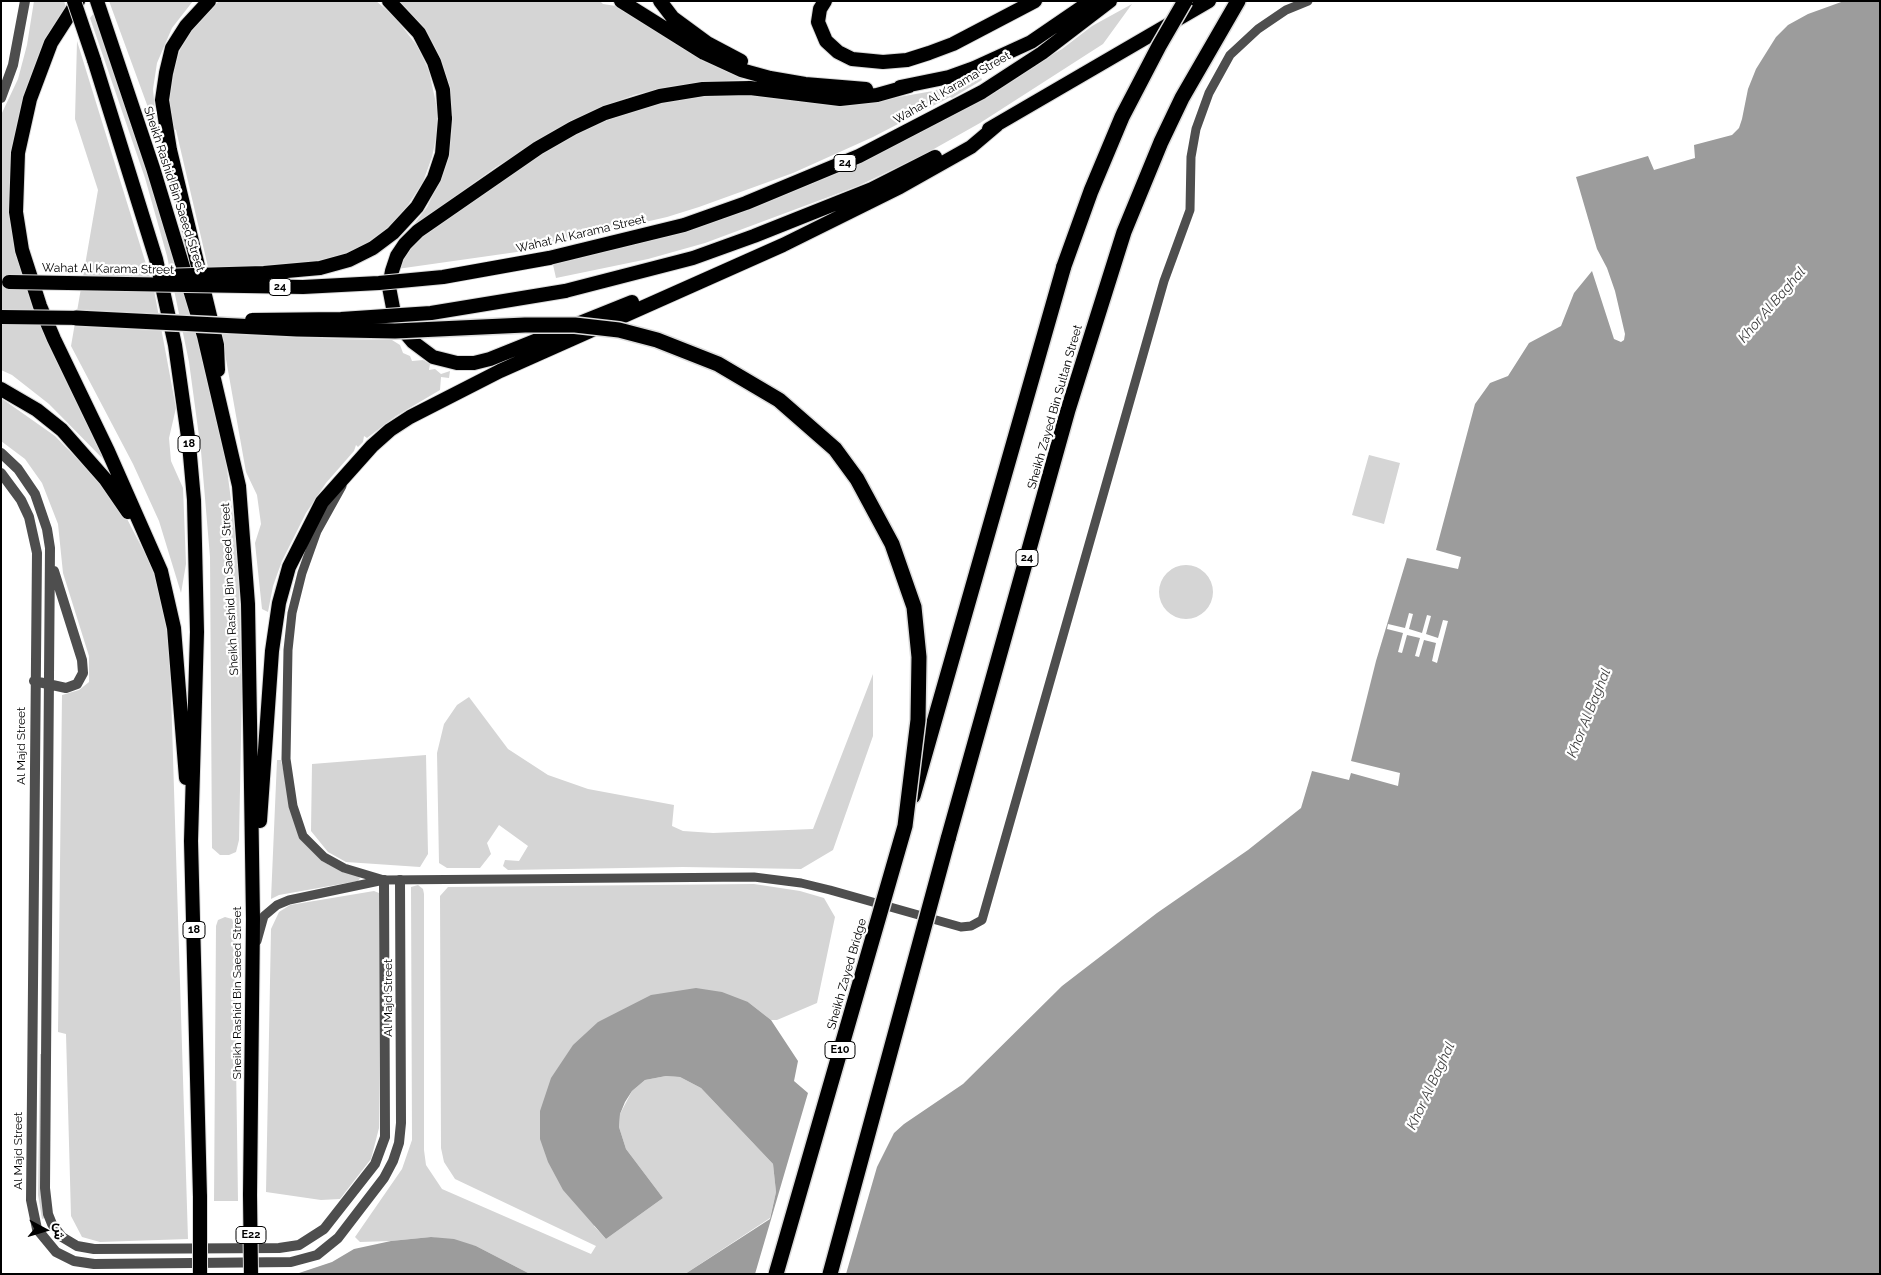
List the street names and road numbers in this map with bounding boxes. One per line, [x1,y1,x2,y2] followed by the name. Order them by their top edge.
[891,49,1013,127] street label: Wahat Al Karama Street
[140,105,208,273] street label: Sheikh Rashid Bin Saeed Street
[834,154,856,172] road number: 24
[515,212,647,256] street label: Wahat Al Karama Street
[42,261,174,277] street label: Wahat Al Karama Street
[269,278,291,296] road number: 24
[1025,323,1085,491] street label: Sheikh Zayed Bin Sultan Street
[178,436,200,452] road number: 18
[218,502,242,676] street label: Sheikh Rashid Bin Saeed Street
[1016,550,1038,566] road number: 24
[14,707,28,785] street label: Al Majd Street
[230,907,244,1079] street label: Sheikh Rashid Bin Saeed Street
[824,917,870,1031] street label: Sheikh Zayed Bridge
[183,922,205,938] road number: 18
[381,959,395,1037] street label: Al Majd Street
[825,1042,855,1058] road number: E10
[11,1112,25,1190] street label: Al Majd Street
[236,1226,266,1244] road number: E22

